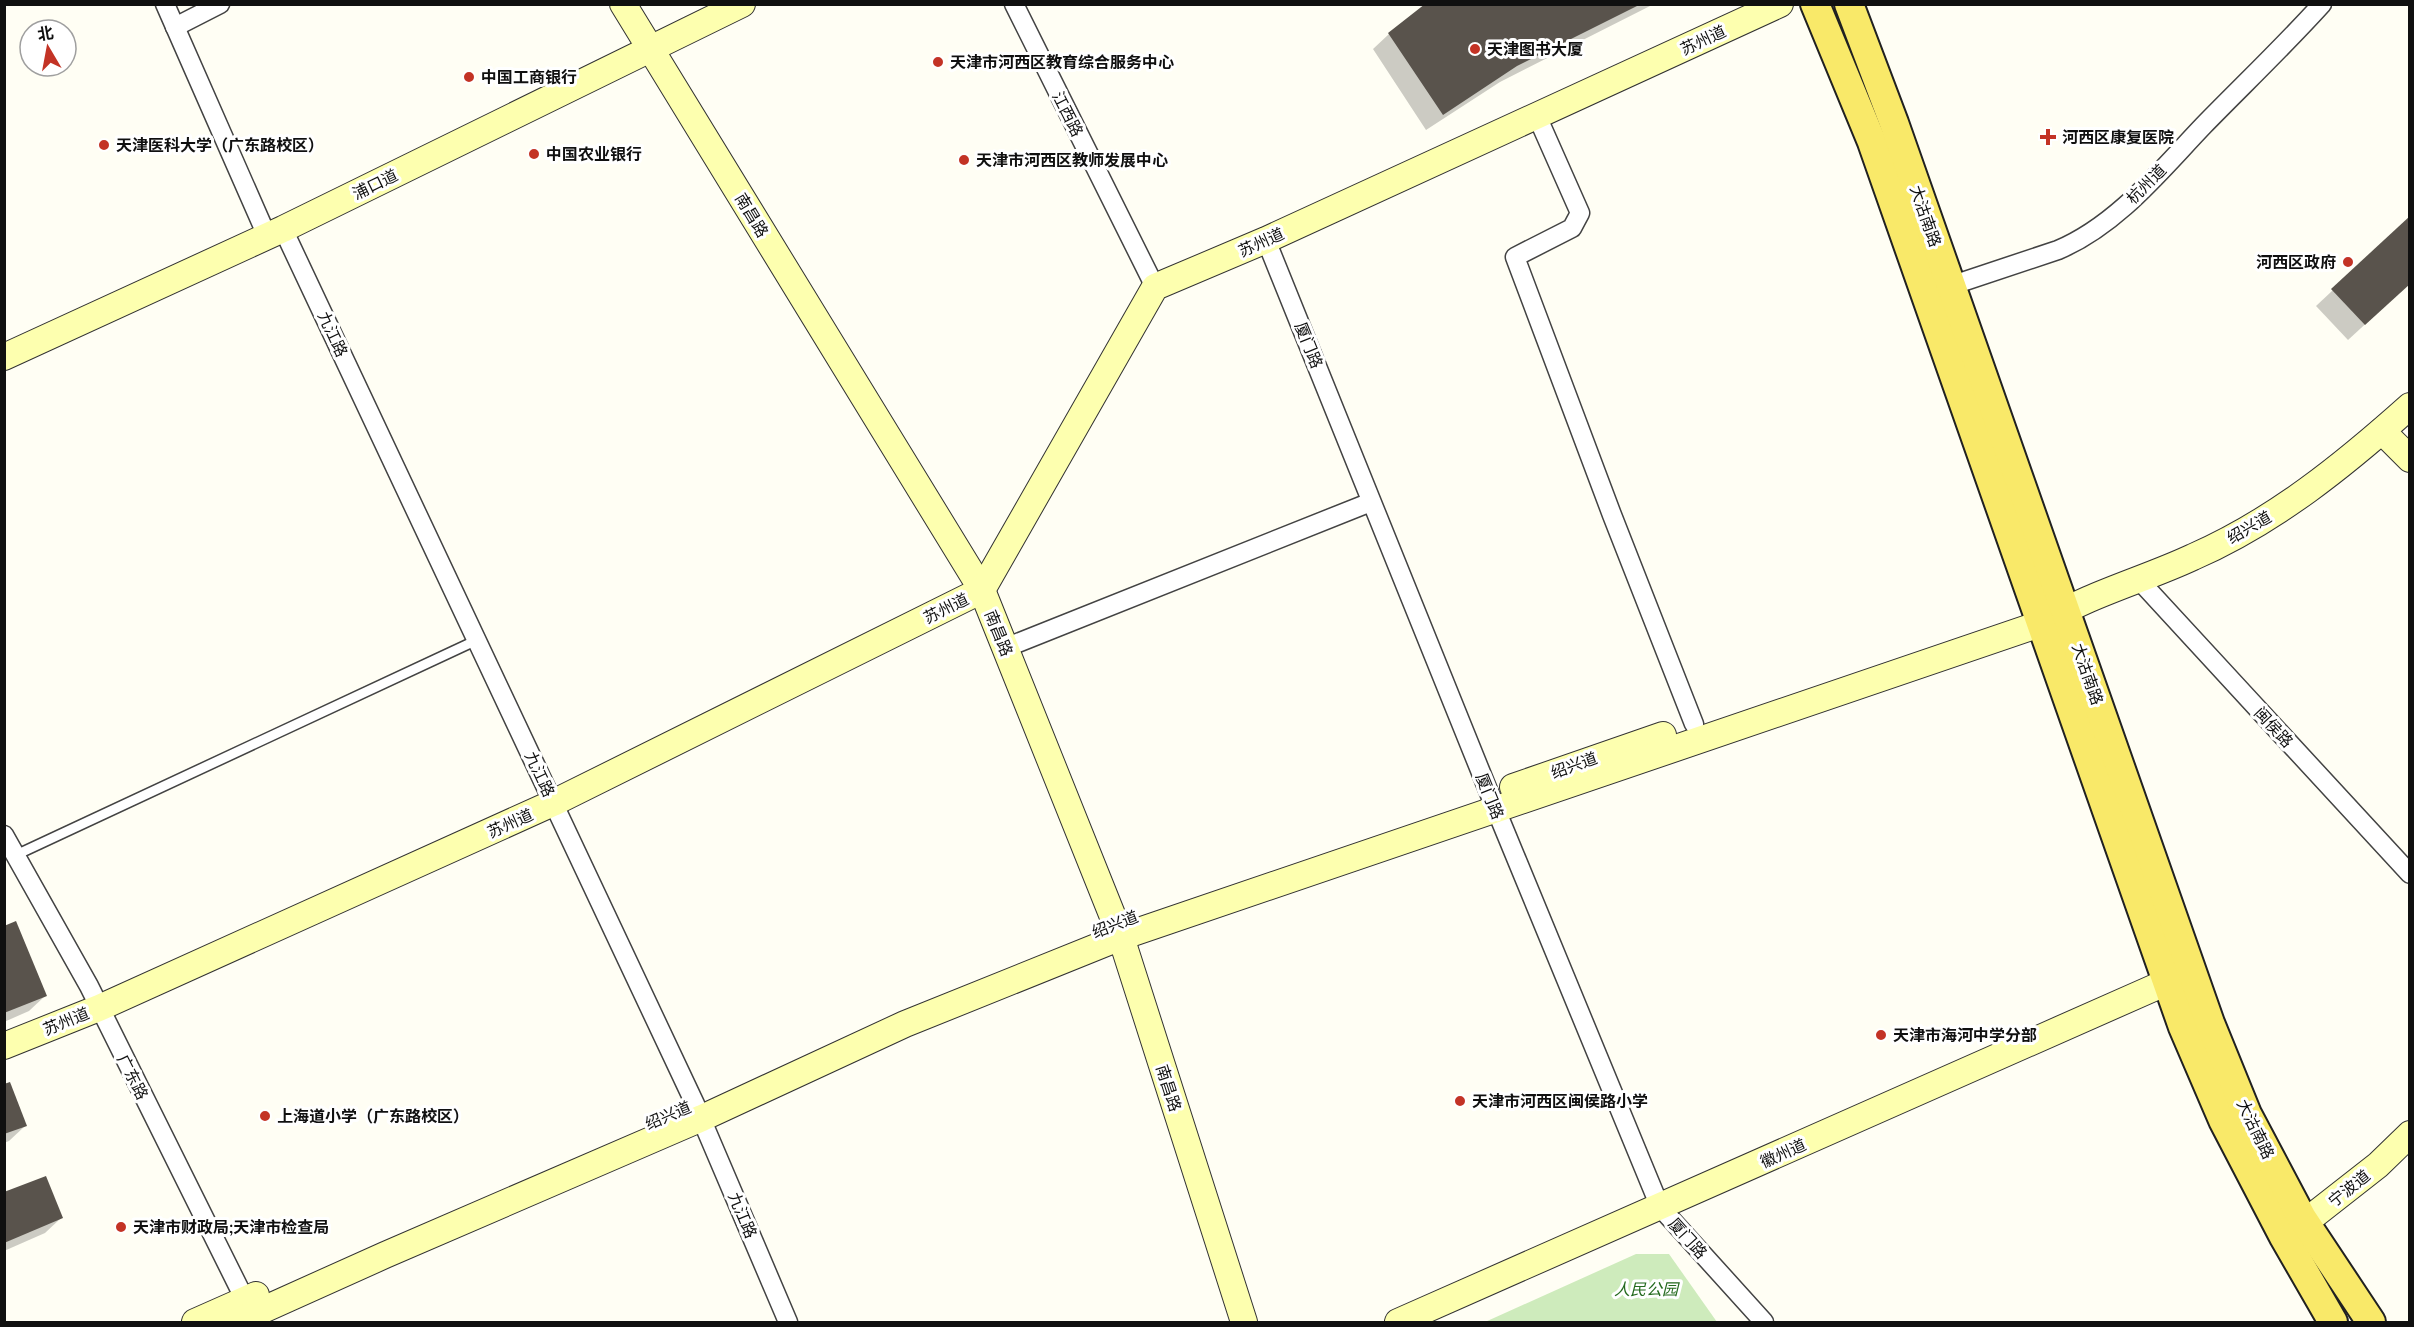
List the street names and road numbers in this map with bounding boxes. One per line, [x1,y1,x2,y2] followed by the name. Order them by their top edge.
[1677,21,1729,59] street label: 苏州道
[1048,88,1088,140] street label: 江西路
[2122,160,2170,208] street label: 杭州道
[349,164,401,204] street label: 浦口道
[1906,182,1946,250] street label: 大沽南路
[731,189,773,241] street label: 南昌路
[1235,223,1287,261] street label: 苏州道
[314,308,352,360] street label: 九江路
[1291,319,1327,371] street label: 厦门路
[2223,506,2275,548] street label: 绍兴道
[920,588,972,628] street label: 苏州道
[981,607,1017,659] street label: 南昌路
[2068,640,2108,708] street label: 大沽南路
[2250,703,2298,751] street label: 闽侯路
[1548,747,1600,783] street label: 绍兴道
[521,748,559,800] street label: 九江路
[1472,770,1508,822] street label: 厦门路
[484,804,536,842] street label: 苏州道
[1089,906,1141,942] street label: 绍兴道
[40,1003,92,1039] street label: 苏州道
[113,1051,153,1103] street label: 广东路
[1152,1062,1186,1114] street label: 南昌路
[642,1096,694,1134] street label: 绍兴道
[2233,1096,2279,1162] street label: 大沽南路
[1757,1134,1809,1172] street label: 徽州道
[2324,1165,2374,1211] street label: 宁波道
[724,1189,762,1241] street label: 九江路
[1665,1213,1711,1263] street label: 厦门路

